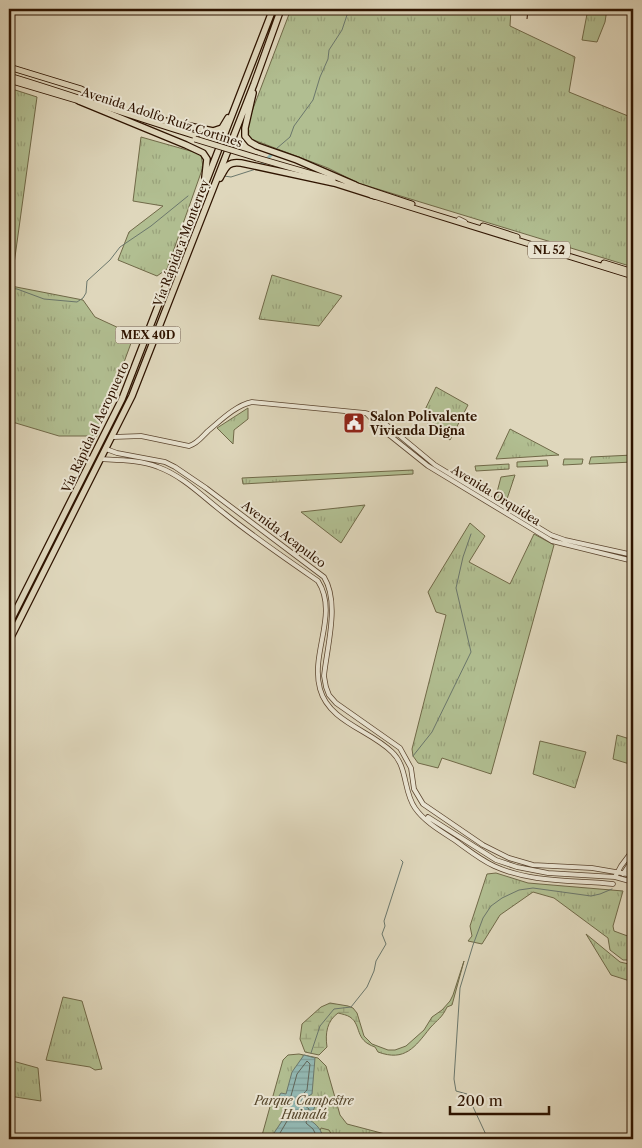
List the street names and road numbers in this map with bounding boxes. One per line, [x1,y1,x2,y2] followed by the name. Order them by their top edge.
[79,84,244,150] street label: Avenida Adolfo Ruíz Cortines
[150,177,212,309] street label: Vía Rápida a Monterrey
[528,242,570,258] road number: NL 52
[116,326,180,344] road number: MEX 40D
[58,359,132,496] street label: Vía Rápida al Aeropuerto
[448,461,544,529] street label: Avenida Orquídea
[238,497,329,571] street label: Avenida Acapulco

